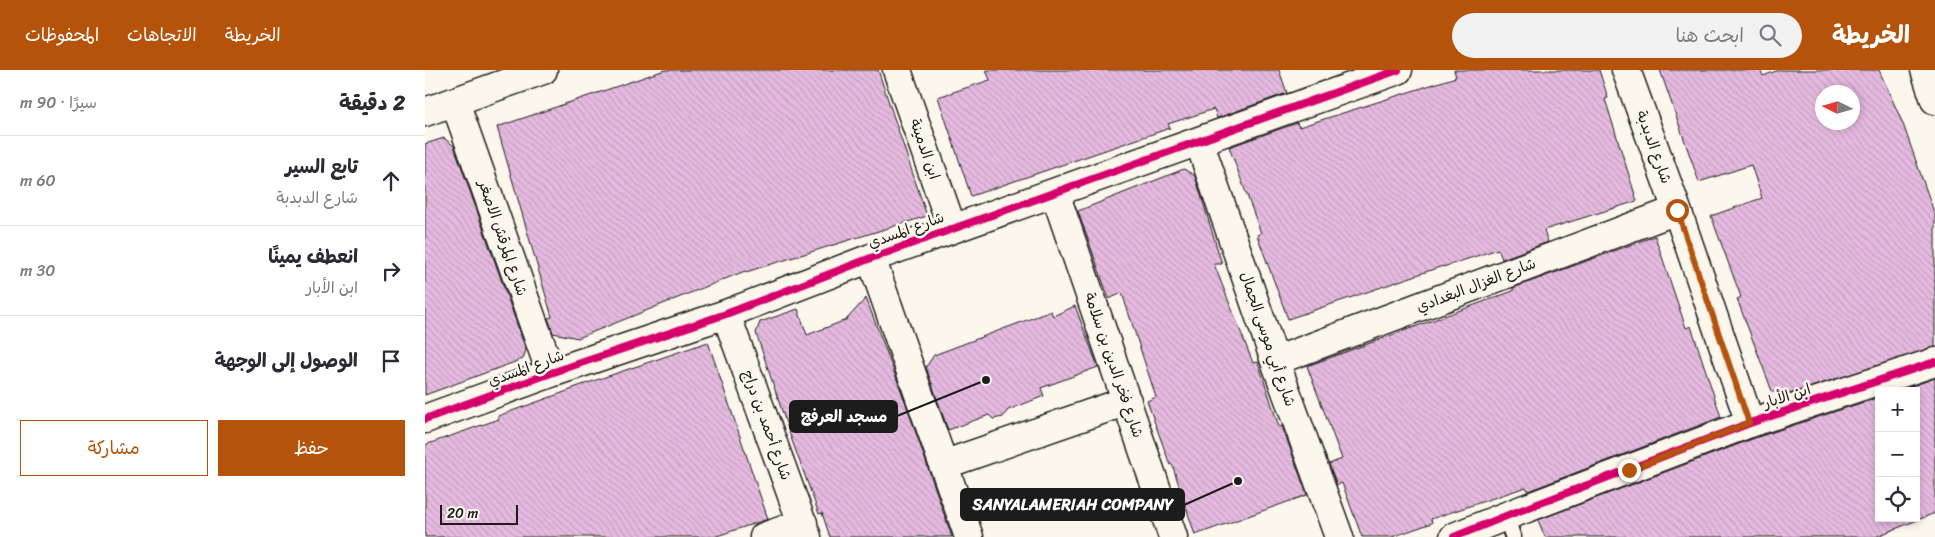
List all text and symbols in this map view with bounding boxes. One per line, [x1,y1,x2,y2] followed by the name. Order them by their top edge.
[1452,13,1802,58] search box
[1832,14,1910,56] text: الخريطة
[25,19,99,51] text: المحفوظات
[127,19,197,51] text: الاتجاهات
[225,19,281,51] text: الخريطة
[1675,19,1744,52] text: ابحث هنا
[1756,21,1784,49] icon: search
[339,84,405,122] text: 2 دقيقة
[1815,85,1860,130] north arrow
[20,88,97,117] text: سيرًا · 90 m
[1629,107,1679,187] street label: شارع الدبدبة
[902,115,948,183] street label: ابن الدمينة
[285,150,358,183] text: تابع السير
[20,166,56,195] text: 60 m
[377,167,405,195] icon: ahead
[471,175,535,300] street label: شارع المرقش الاصغر
[276,183,358,212] text: شارع الدبدبة
[1666,199,1689,222] route start
[864,204,948,256] street label: شارع المسدي
[268,240,358,273] text: انعطف يمينًا
[1412,250,1540,320] street label: شارع الغزال البغدادي
[20,256,55,285] text: 30 m
[377,257,405,285] icon: right
[1233,268,1303,410] street label: شارع أبي موسى الجمال
[306,273,358,302] text: ابن الأبار
[1077,289,1151,441] street label: شارع فخر الدين بن سلامة
[484,342,568,394] street label: شارع المسدي
[215,344,358,377] text: الوصول إلى الوجهة
[377,347,405,375] icon: arrive
[735,366,799,484] street label: شارع أحمد بن دراج
[1759,376,1814,416] street label: ابن الأبار
[1875,387,1920,522] map controls
[1875,387,1920,432] button: +
[790,401,897,432] callout: مسجد العرفج
[801,402,887,431] text: مسجد العرفج
[20,420,208,476] button: مشاركة
[218,420,405,476] button: حفظ
[1875,432,1920,477] button: −
[1618,459,1641,482] route end
[1875,477,1920,522] button: locate
[961,489,1184,520] callout: SANYALAMERIAH COMPANY
[971,490,1175,519] text: SANYALAMERIAH COMPANY
[447,501,478,526] text: 20 m
[440,502,517,525] scale bar

